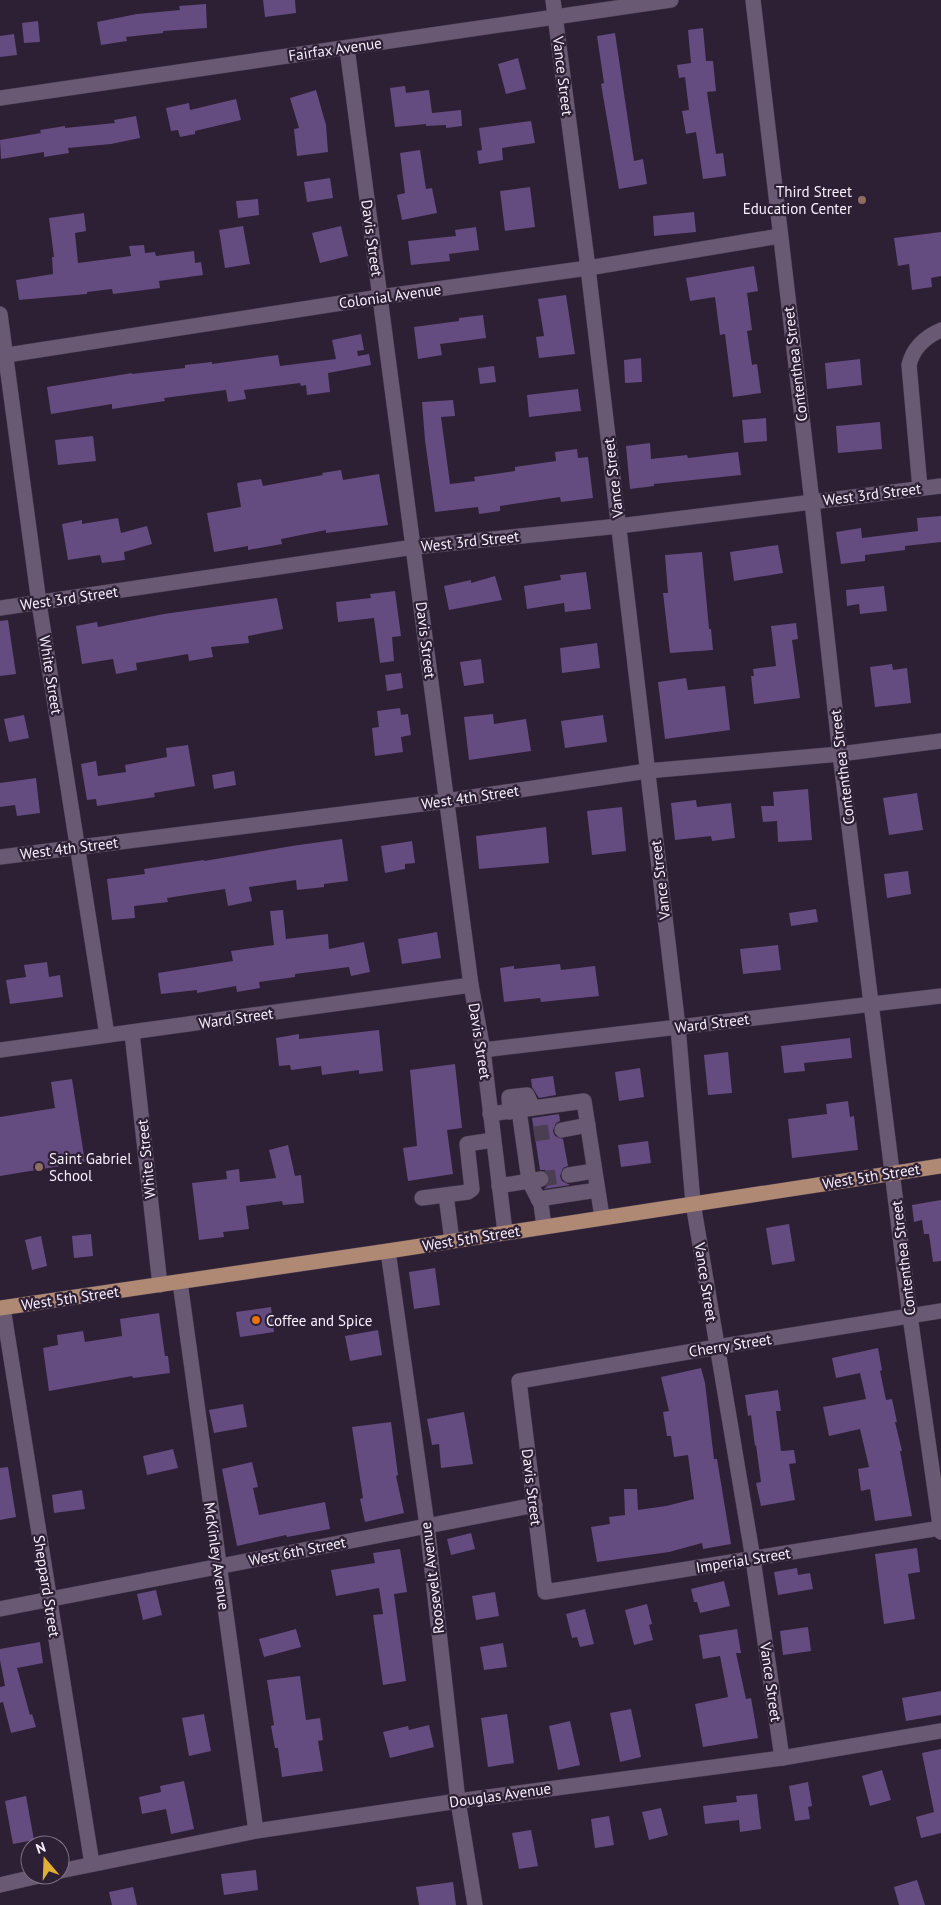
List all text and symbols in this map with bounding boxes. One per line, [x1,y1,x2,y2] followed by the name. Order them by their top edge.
[287,33,383,65] street label: Fairfax Avenue
[549,34,577,117] street label: Vance Street
[743,182,852,218] place label: Third Street Education Center
[856,194,868,206] marker: Third Street Education Center
[357,198,387,278] street label: Davis Street
[338,279,442,313] street label: Colonial Avenue
[779,305,811,423] street label: Contenthea Street
[599,437,627,520] street label: Vance Street
[822,479,922,509] street label: West 3rd Street
[420,526,520,556] street label: West 3rd Street
[19,582,119,614] street label: West 3rd Street
[412,601,440,679] street label: Davis Street
[35,634,67,716] street label: White Street
[826,708,858,826] street label: Contenthea Street
[420,781,520,813] street label: West 4th Street
[19,833,119,863] street label: West 4th Street
[646,839,674,922] street label: Vance Street
[465,1001,495,1081] street label: Davis Street
[198,1003,274,1033] street label: Ward Street
[674,1009,750,1037] street label: Ward Street
[132,1118,160,1200] street label: White Street
[49,1149,132,1185] place label: Saint Gabriel School
[821,1159,921,1193] street label: West 5th Street
[33,1161,45,1173] marker: Saint Gabriel School
[887,1199,919,1317] street label: Contenthea Street
[421,1221,521,1255] street label: West 5th Street
[690,1240,722,1323] street label: Vance Street
[20,1282,120,1314] street label: West 5th Street
[266,1311,372,1330] place label: Coffee and Spice
[250,1314,262,1326] marker: Coffee and Spice
[687,1329,773,1361] street label: Cherry Street
[518,1448,546,1526] street label: Davis Street
[200,1501,234,1611] street label: McKinley Avenue
[416,1521,448,1635] street label: Roosevelt Avenue
[247,1532,347,1570] street label: West 6th Street
[30,1534,64,1638] street label: Sheppard Street
[694,1543,792,1577] street label: Imperial Street
[756,1640,786,1723] street label: Vance Street
[448,1778,552,1812] street label: Douglas Avenue
[20,1835,70,1885] north arrow
[33,1838,48,1858] text: N

